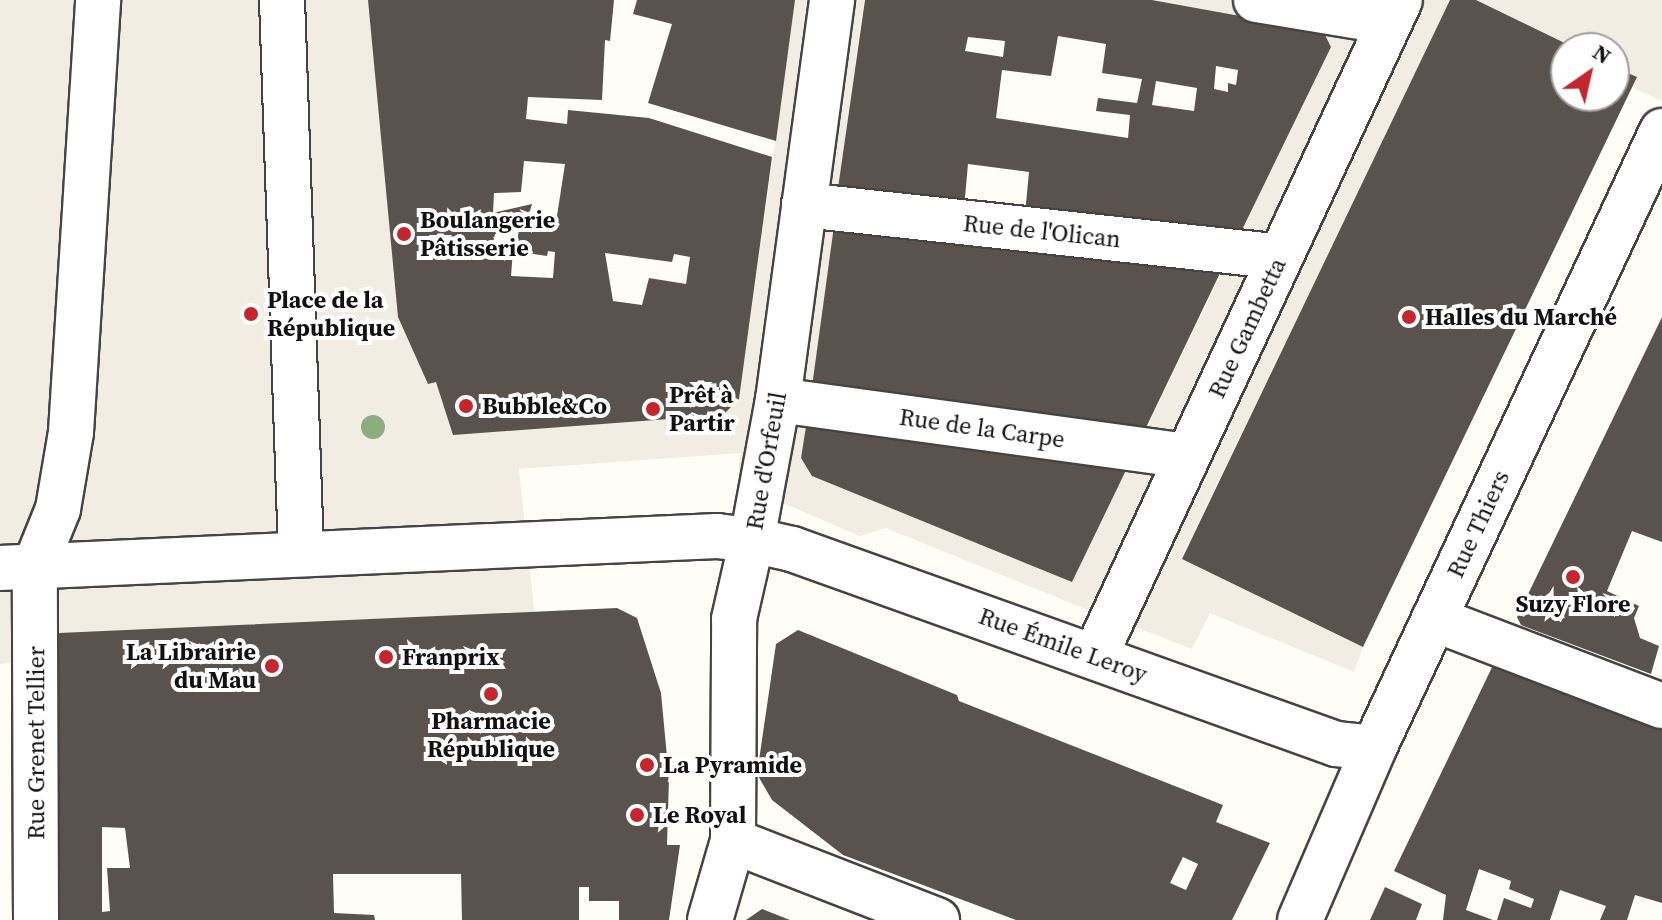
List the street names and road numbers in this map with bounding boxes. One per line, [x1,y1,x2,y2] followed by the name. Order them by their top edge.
[962,208,1122,254] street label: Rue de l'Olican
[1202,253,1292,403] street label: Rue Gambetta
[740,390,792,532] street label: Rue d'Orfeuil
[897,402,1067,454] street label: Rue de la Carpe
[1441,466,1515,582] street label: Rue Thiers
[975,601,1151,689] street label: Rue Émile Leroy
[22,646,50,840] street label: Rue Grenet Tellier

